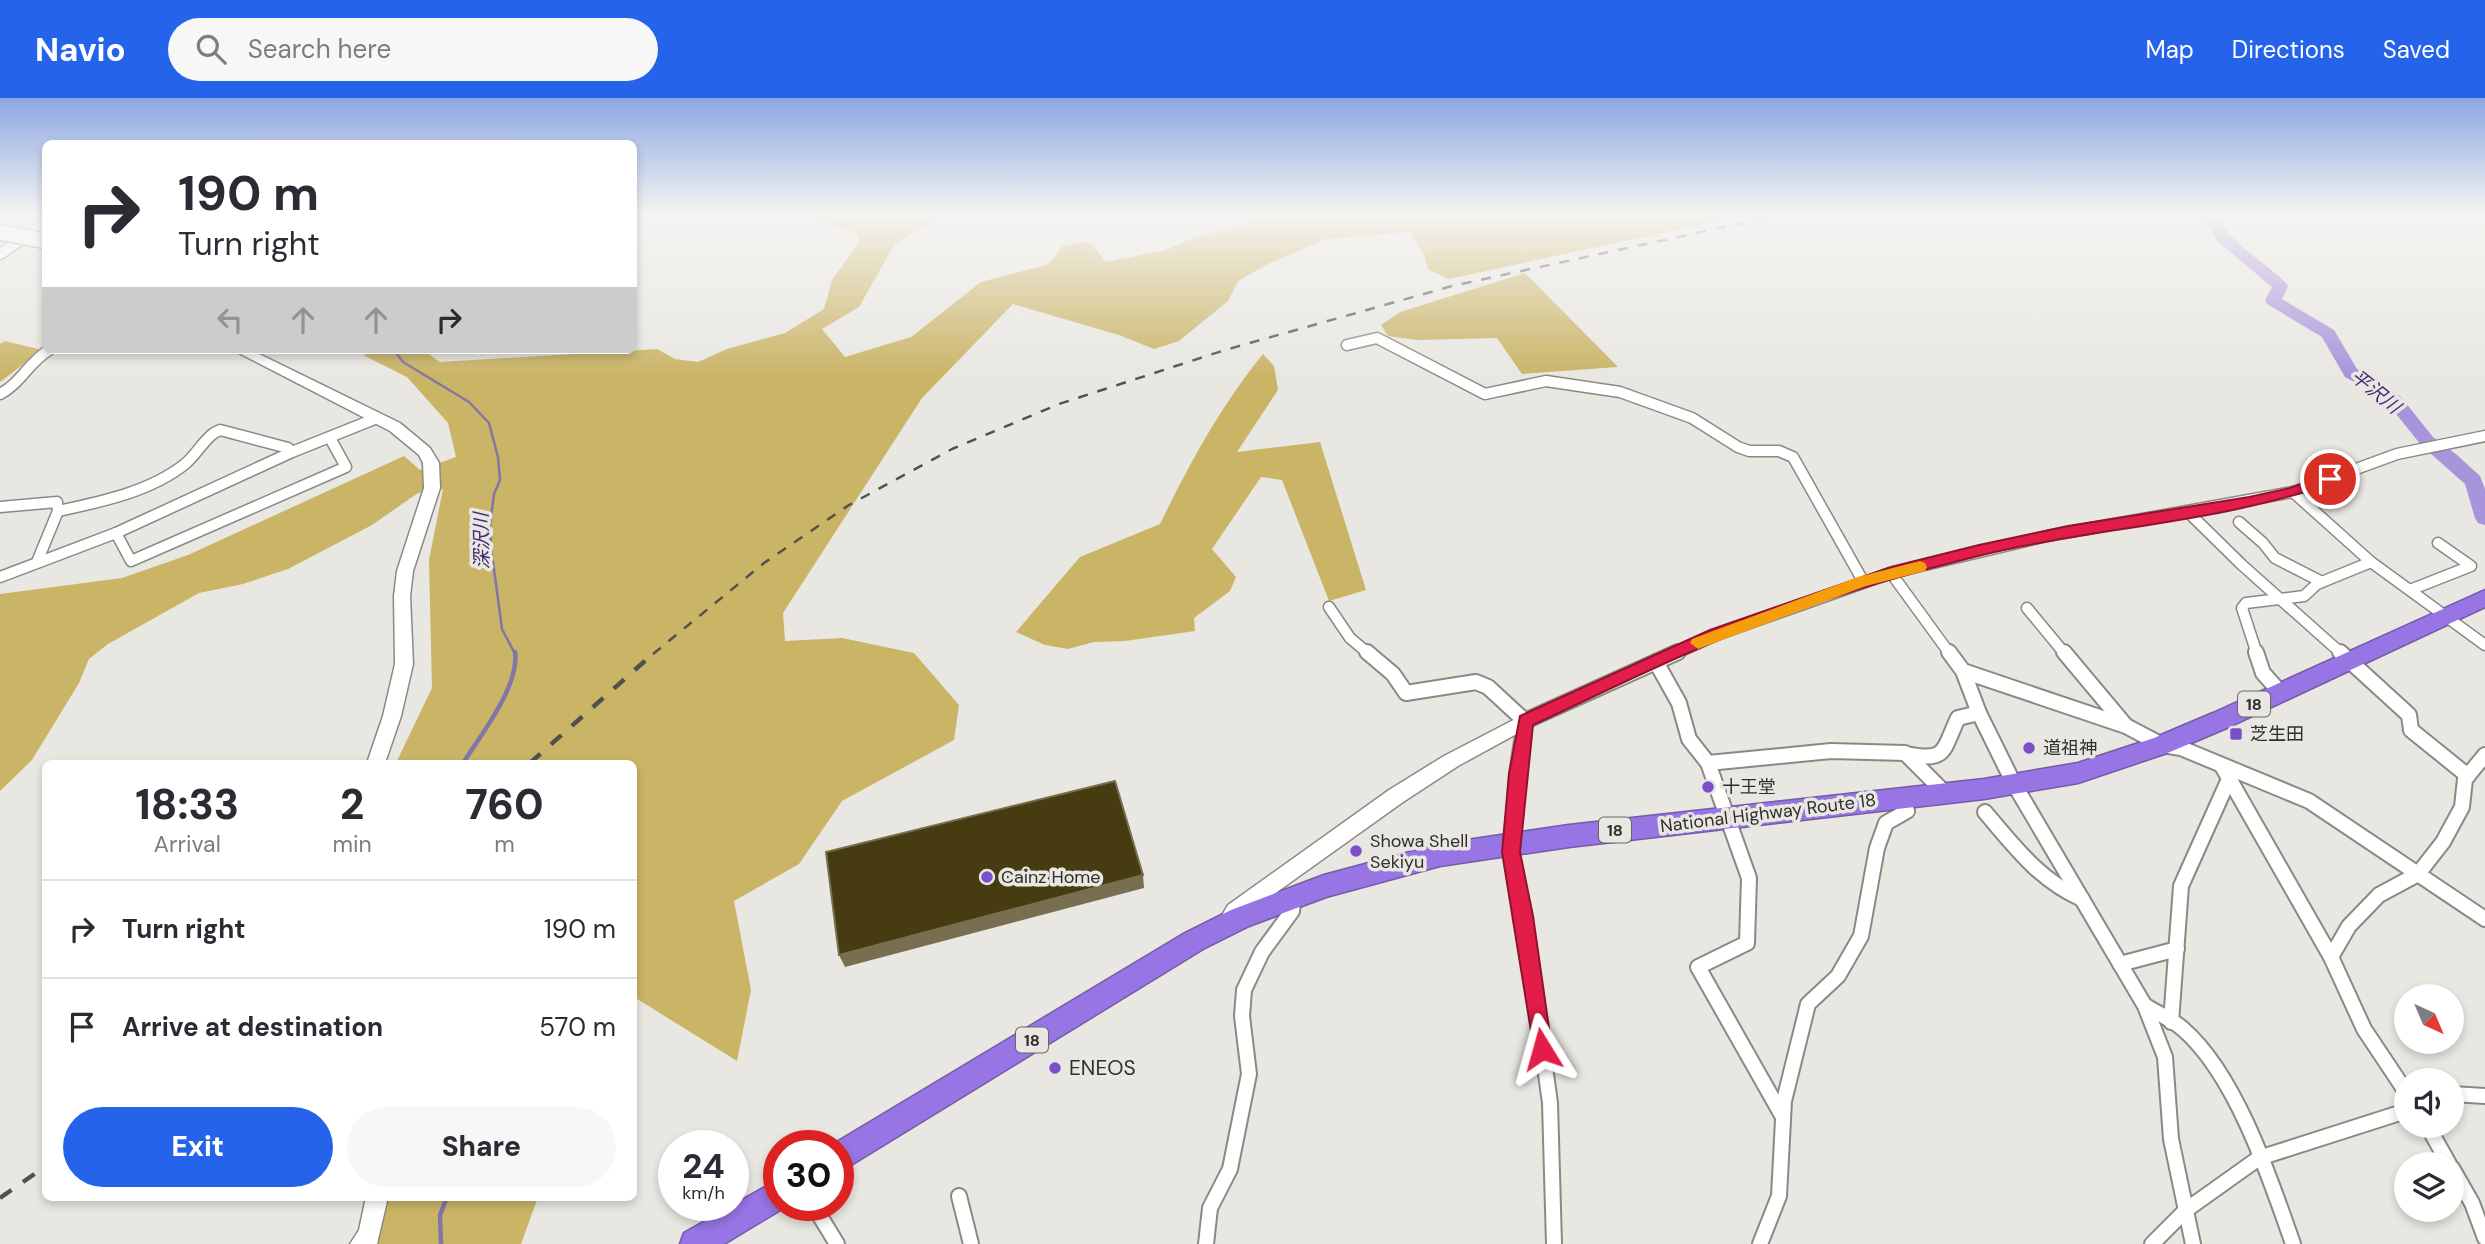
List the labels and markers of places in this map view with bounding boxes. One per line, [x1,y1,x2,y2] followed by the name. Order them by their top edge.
[2300,449,2360,509] pin
[2250,722,2304,746] place label: 芝生田
[2228,726,2244,742] marker: 芝生田
[2043,736,2097,760] place label: 道祖神
[2021,740,2037,756] marker: 道祖神
[1722,775,1776,799] place label: 十王堂
[1700,779,1716,795] marker: 十王堂
[1370,829,1468,874] place label: Showa Shell Sekiyu
[1348,843,1364,859] marker: Showa Shell Sekiyu
[1001,865,1101,889] place label: Cainz Home
[979,869,995,885] marker: Cainz Home
[1069,1054,1136,1082] place label: ENEOS
[1047,1060,1063,1076] marker: ENEOS

